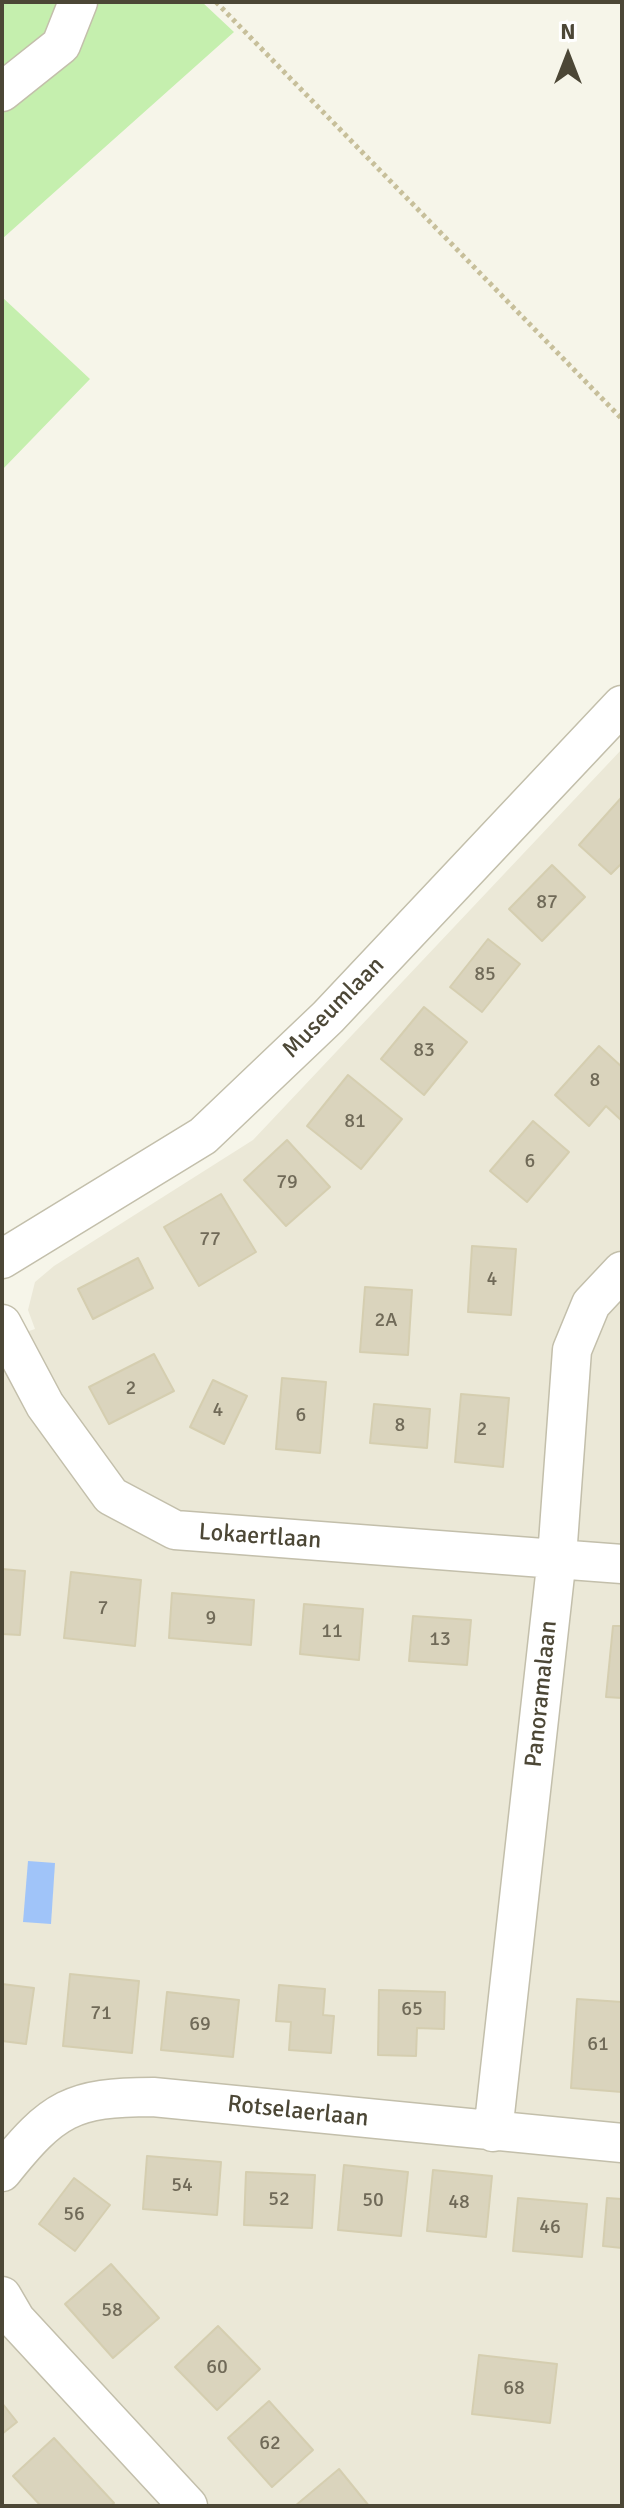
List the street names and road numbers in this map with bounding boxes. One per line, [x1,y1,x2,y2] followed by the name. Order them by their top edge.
[277,951,391,1065] street label: Museumlaan
[198,1518,322,1556] street label: Lokaertlaan
[520,1619,564,1769] street label: Panoramalaan
[226,2090,370,2134] street label: Rotselaerlaan

